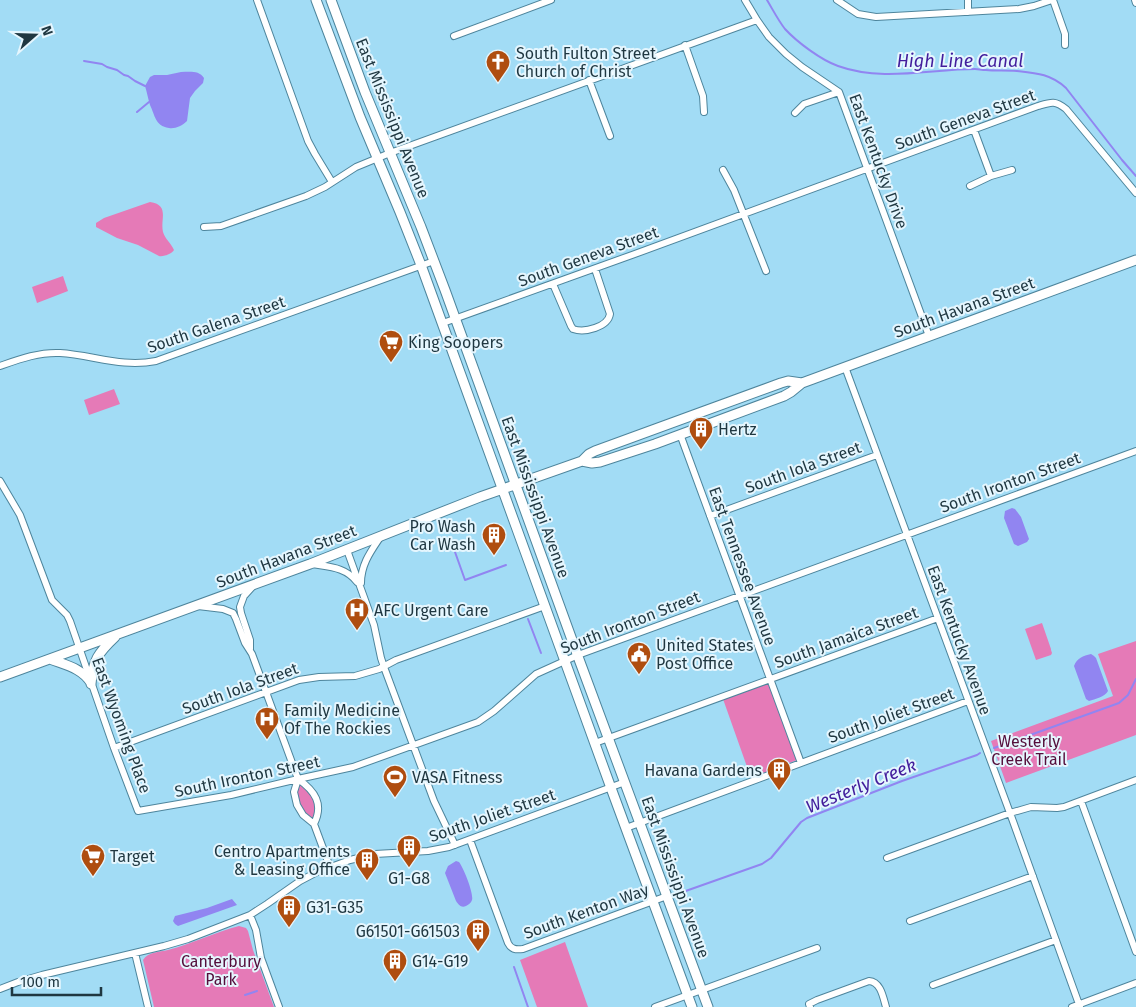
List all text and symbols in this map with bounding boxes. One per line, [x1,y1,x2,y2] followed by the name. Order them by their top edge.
[10,10,60,60] north arrow
[37,23,56,38] text: N
[352,35,433,201] street label: East Mississippi Avenue
[516,44,656,81] place label: South Fulton Street Church of Christ
[485,49,511,83] church icon: South Fulton Street Church of Christ
[897,50,1023,72] water label: High Line Canal
[893,85,1038,154] street label: South Geneva Street
[845,91,912,231] street label: East Kentucky Drive
[516,222,661,291] street label: South Geneva Street
[891,273,1037,342] street label: South Havana Street
[145,292,288,357] street label: South Galena Street
[378,329,404,363] supermarket icon: King Soopers
[408,333,503,352] place label: King Soopers
[497,414,574,581] street label: East Mississippi Avenue
[688,416,714,450] building icon: Hertz
[718,420,757,439] place label: Hertz
[743,438,864,497] street label: South Iola Street
[937,448,1083,517] street label: South Ironton Street
[705,484,780,648] street label: East Tennessee Avenue
[410,517,476,554] place label: Pro Wash Car Wash
[214,521,359,592] street label: South Havana Street
[481,522,507,556] building icon: Pro Wash Car Wash
[924,563,995,718] street label: East Kentucky Avenue
[558,587,703,658] street label: South Ironton Street
[344,597,370,631] hospital icon: AFC Urgent Care
[374,601,489,620] place label: AFC Urgent Care
[772,603,921,672] street label: South Jamaica Street
[656,636,753,673] place label: United States Post Office
[626,641,652,675] public building icon: United States Post Office
[88,655,155,796] street label: East Wyoming Place
[180,659,301,718] street label: South Iola Street
[826,684,957,747] street label: South Joliet Street
[284,701,400,738] place label: Family Medicine Of The Rockies
[254,706,280,740] hospital icon: Family Medicine Of The Rockies
[991,732,1067,769] park label: Westerly Creek Trail
[173,752,322,801] street label: South Ironton Street
[803,754,920,818] water label: Westerly Creek
[766,757,792,791] building icon: Havana Gardens
[644,761,762,780] place label: Havana Gardens
[382,764,408,798] sports icon: VASA Fitness
[412,768,502,787] place label: VASA Fitness
[427,785,558,846] street label: South Joliet Street
[637,794,714,961] street label: East Mississippi Avenue
[396,834,422,868] building icon: G1-G8
[214,842,350,879] place label: Centro Apartments & Leasing Office
[80,843,106,877] supermarket icon: Target
[110,847,155,866] place label: Target
[354,847,380,881] building icon: Centro Apartments & Leasing Office
[388,869,430,888] place label: G1-G8
[521,880,651,943] street label: South Kenton Way
[276,894,302,928] building icon: G31-G35
[306,898,363,917] place label: G31-G35
[465,918,491,952] building icon: G61501-G61503
[356,922,460,941] place label: G61501-G61503
[382,948,408,982] building icon: G14-G19
[181,952,261,989] park label: Canterbury Park
[412,952,468,971] place label: G14-G19
[12,964,101,996] scale bar
[20,973,60,991] text: 100 m

